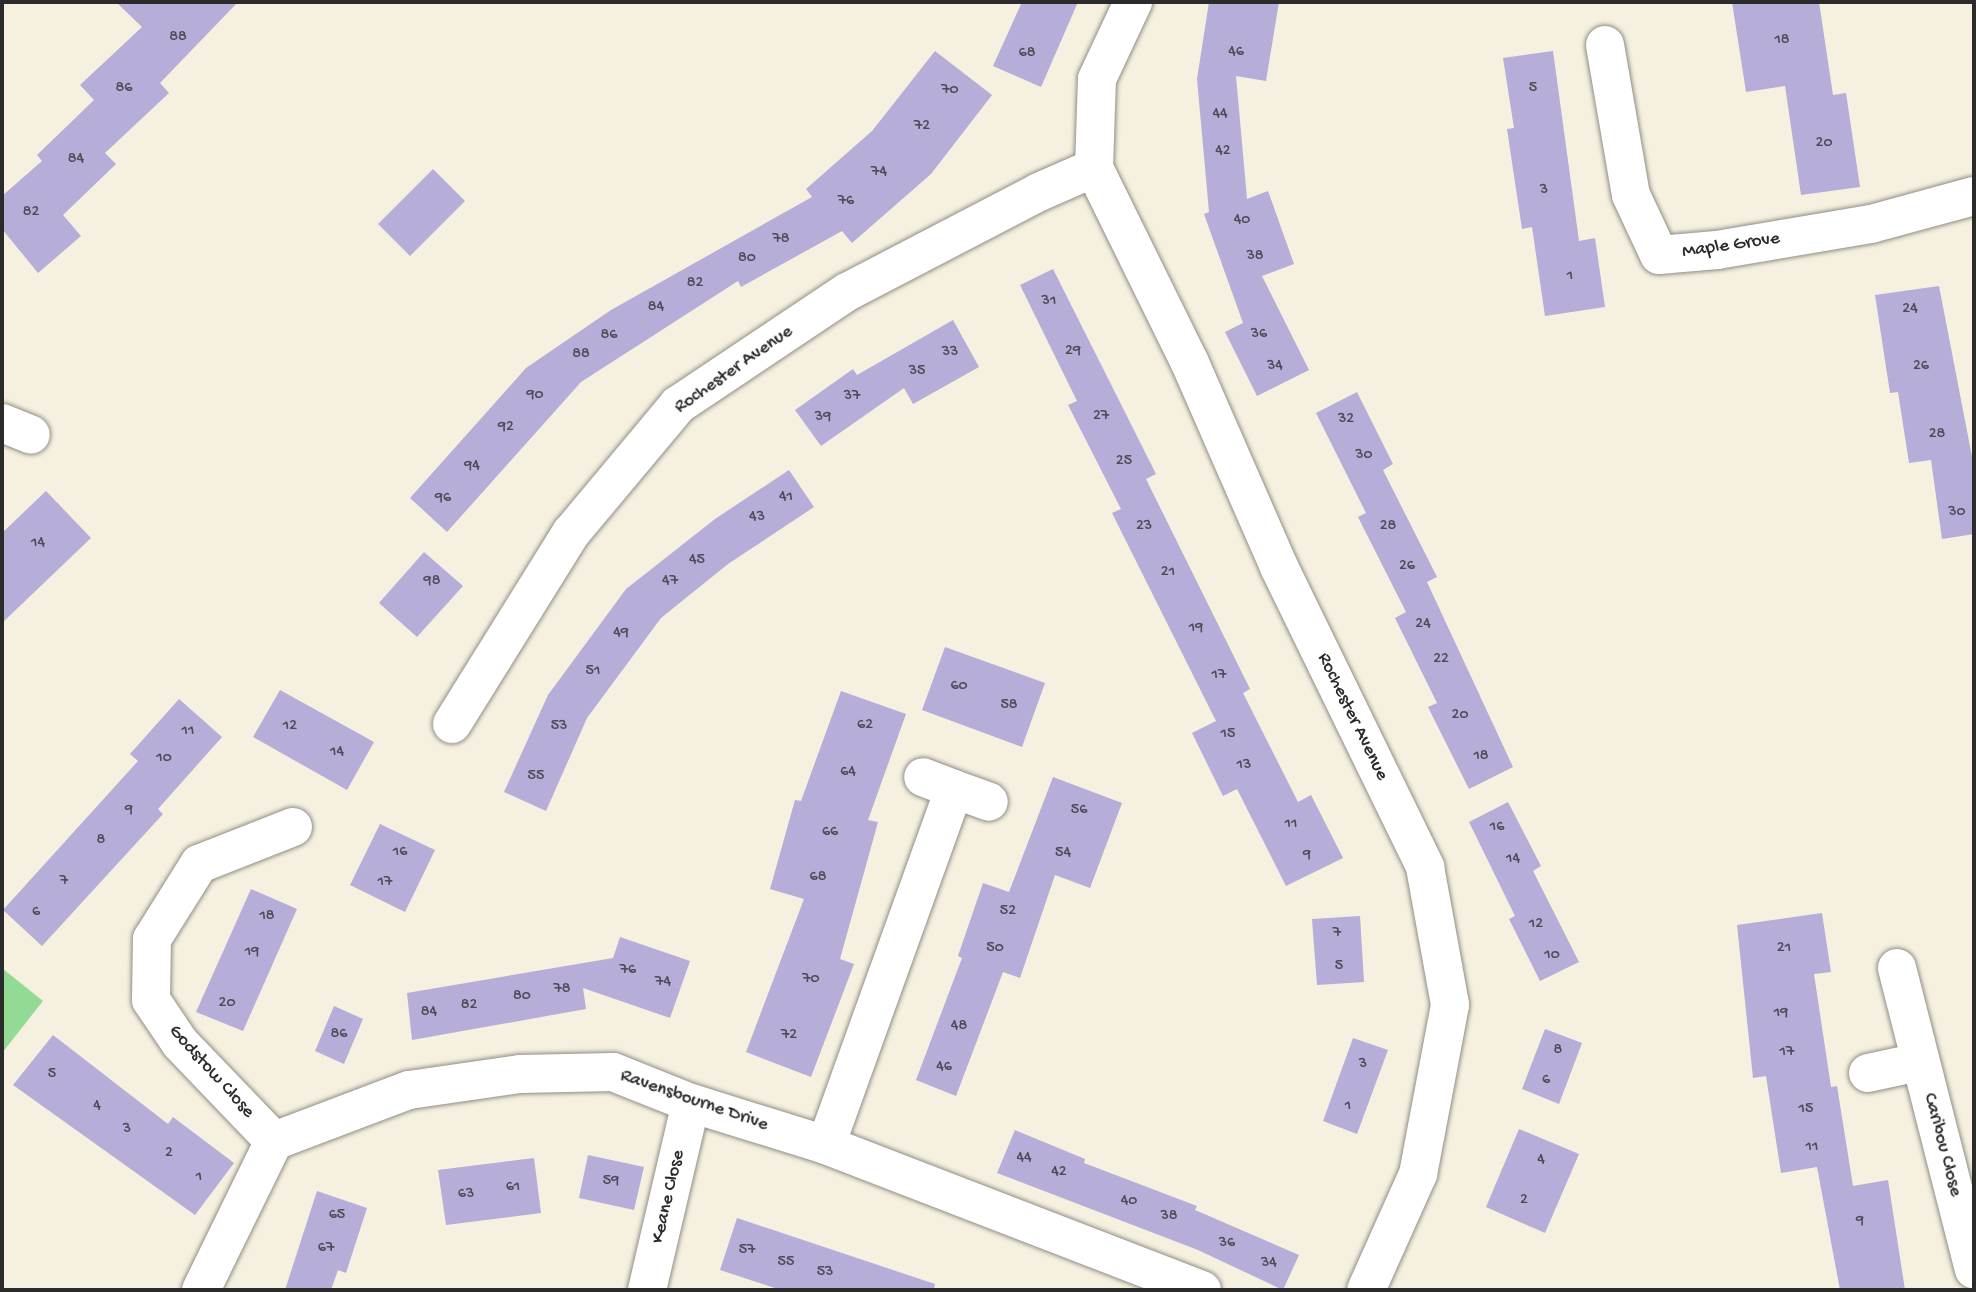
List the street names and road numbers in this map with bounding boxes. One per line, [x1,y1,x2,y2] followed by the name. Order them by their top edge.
[1681,228,1781,264] street label: Maple Grove
[670,321,798,419] street label: Rochester Avenue
[1311,649,1393,785] street label: Rochester Avenue
[163,1021,259,1123] street label: Godstow Close
[617,1065,771,1137] street label: Ravensbourne Drive
[1917,1091,1967,1199] street label: Caribou Close
[647,1148,691,1246] street label: Keane Close

